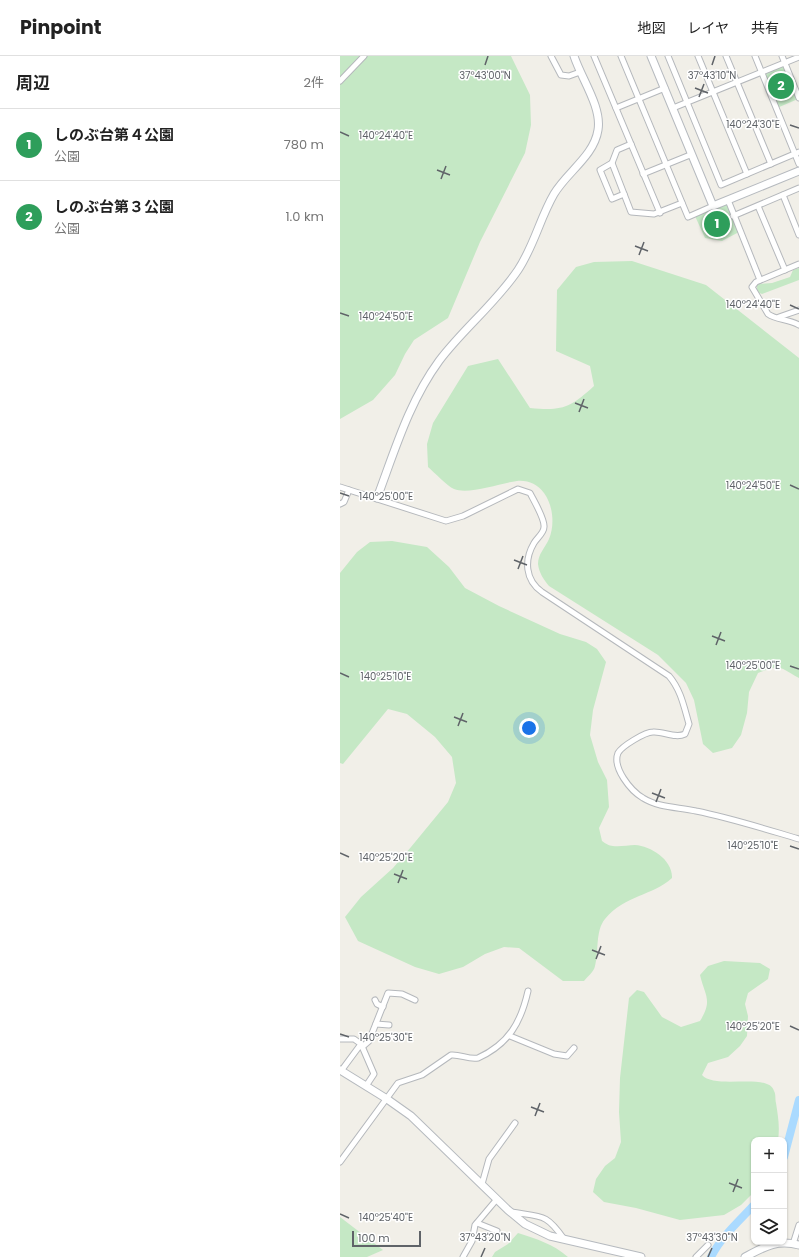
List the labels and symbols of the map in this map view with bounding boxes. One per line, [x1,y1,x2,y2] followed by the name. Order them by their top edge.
[459,68,511,83] text: 37°43'00"N
[688,68,736,83] text: 37°43'10"N
[768,71,794,101] pin: 2
[726,117,780,132] text: 140°24'30"E
[359,128,413,143] text: 140°24'40"E
[704,209,730,239] pin: 1
[726,297,780,312] text: 140°24'40"E
[359,309,413,324] text: 140°24'50"E
[726,478,780,493] text: 140°24'50"E
[359,489,413,504] text: 140°25'00"E
[726,658,780,673] text: 140°25'00"E
[360,669,412,684] text: 140°25'10"E
[519,718,539,738] your location
[727,838,779,853] text: 140°25'10"E
[359,850,413,865] text: 140°25'20"E
[726,1019,780,1034] text: 140°25'20"E
[359,1030,413,1045] text: 140°25'30"E
[359,1210,413,1225] text: 140°25'40"E
[352,1229,421,1248] scale bar
[459,1230,511,1245] text: 37°43'20"N
[686,1230,738,1245] text: 37°43'30"N

